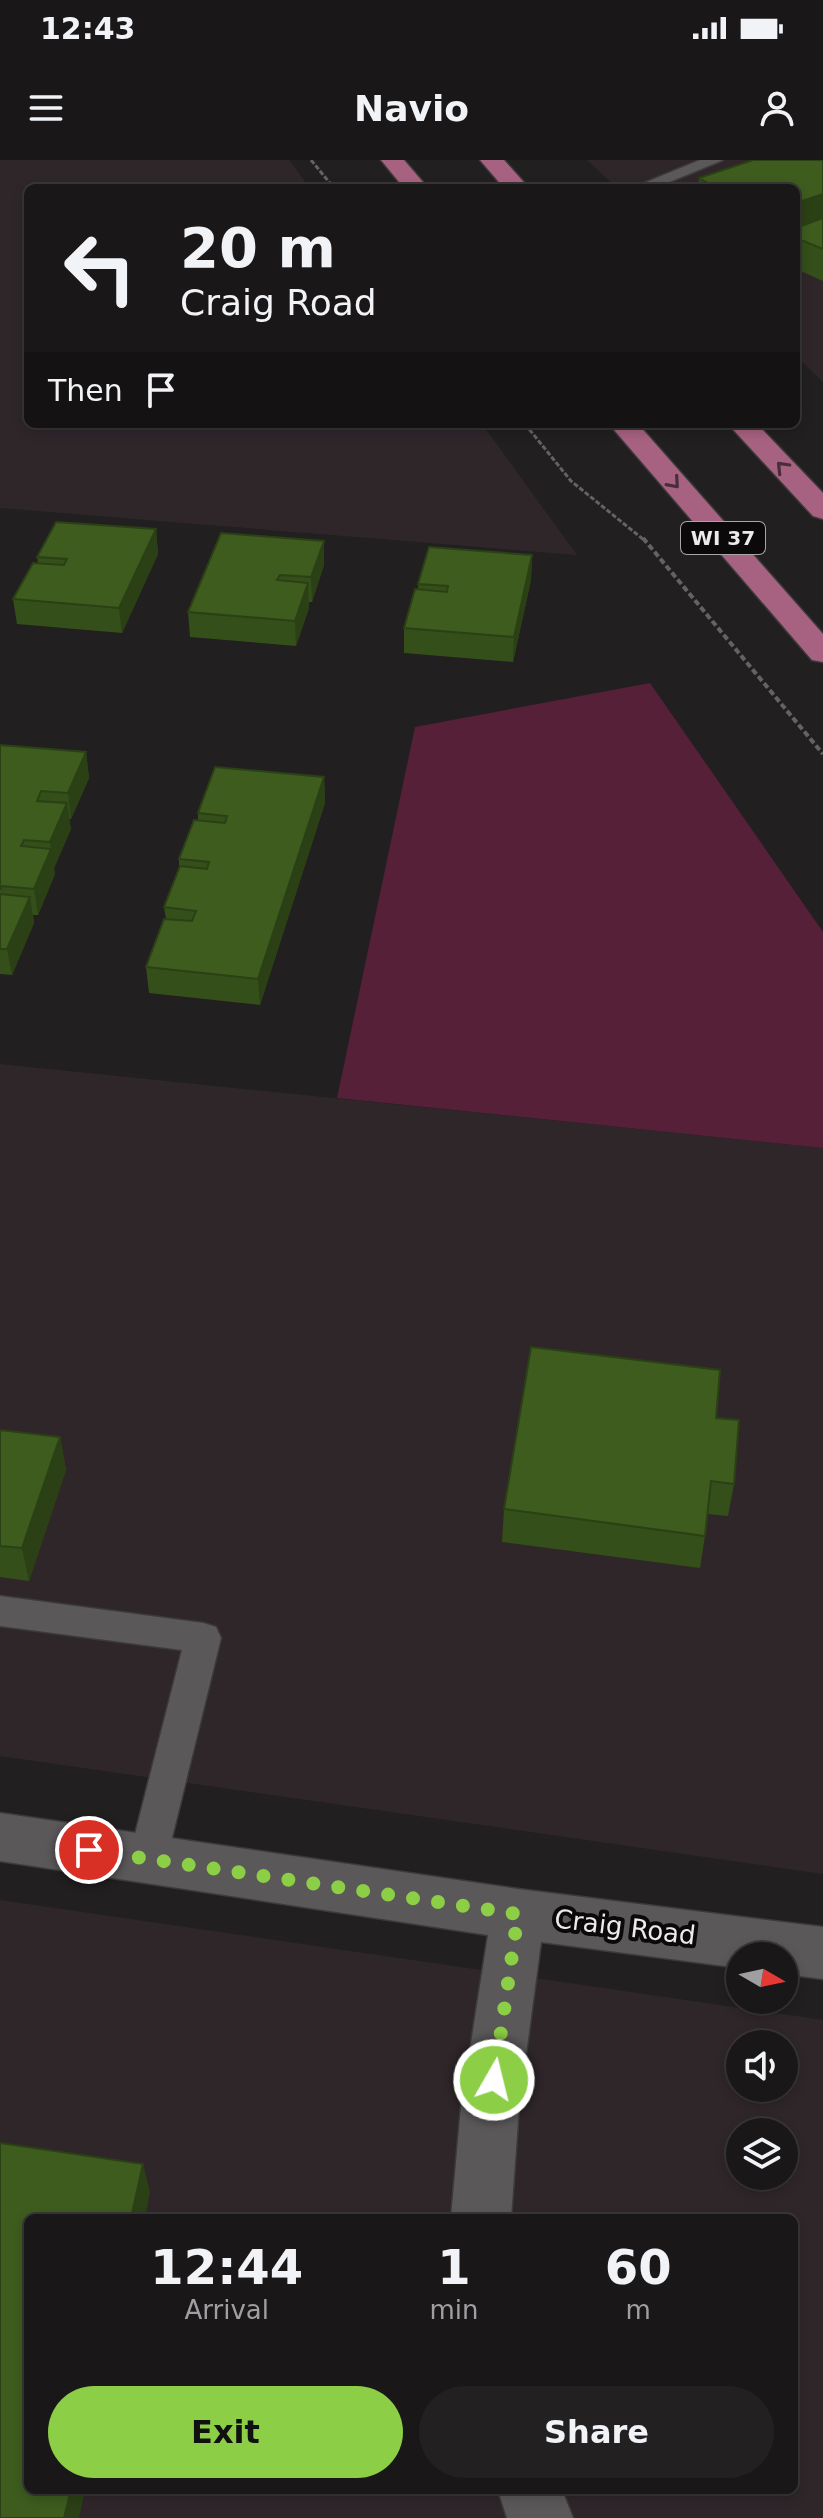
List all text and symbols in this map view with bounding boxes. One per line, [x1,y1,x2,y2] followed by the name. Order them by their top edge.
[40,11,136,46] text: 12:43
[24,86,68,130] icon: menu
[755,86,799,130] icon: person
[354,88,469,129] text: Navio
[180,215,336,280] text: 20 m
[48,216,152,320] icon: left
[180,282,377,323] text: Craig Road
[139,368,183,412] icon: arrive
[48,373,123,408] text: Then
[777,462,792,476] one-way arrow
[664,473,679,488] one-way arrow
[681,522,765,554] road number: WI 37
[55,1816,123,1884] pin
[67,1828,111,1872] icon: arrive
[553,1903,697,1951] street label: Craig Road
[726,1942,798,2014] north arrow
[726,1942,798,2190] map controls
[726,2030,798,2102] button: sound
[452,2038,536,2122] position arrow
[726,2118,798,2190] button: layers
[150,2239,303,2295] text: 12:44
[437,2239,471,2295] text: 1
[605,2239,672,2295] text: 60
[185,2295,269,2325] text: Arrival
[429,2295,479,2325] text: min
[626,2295,651,2325] text: m
[48,2386,403,2478] button: Exit
[419,2386,774,2478] button: Share

